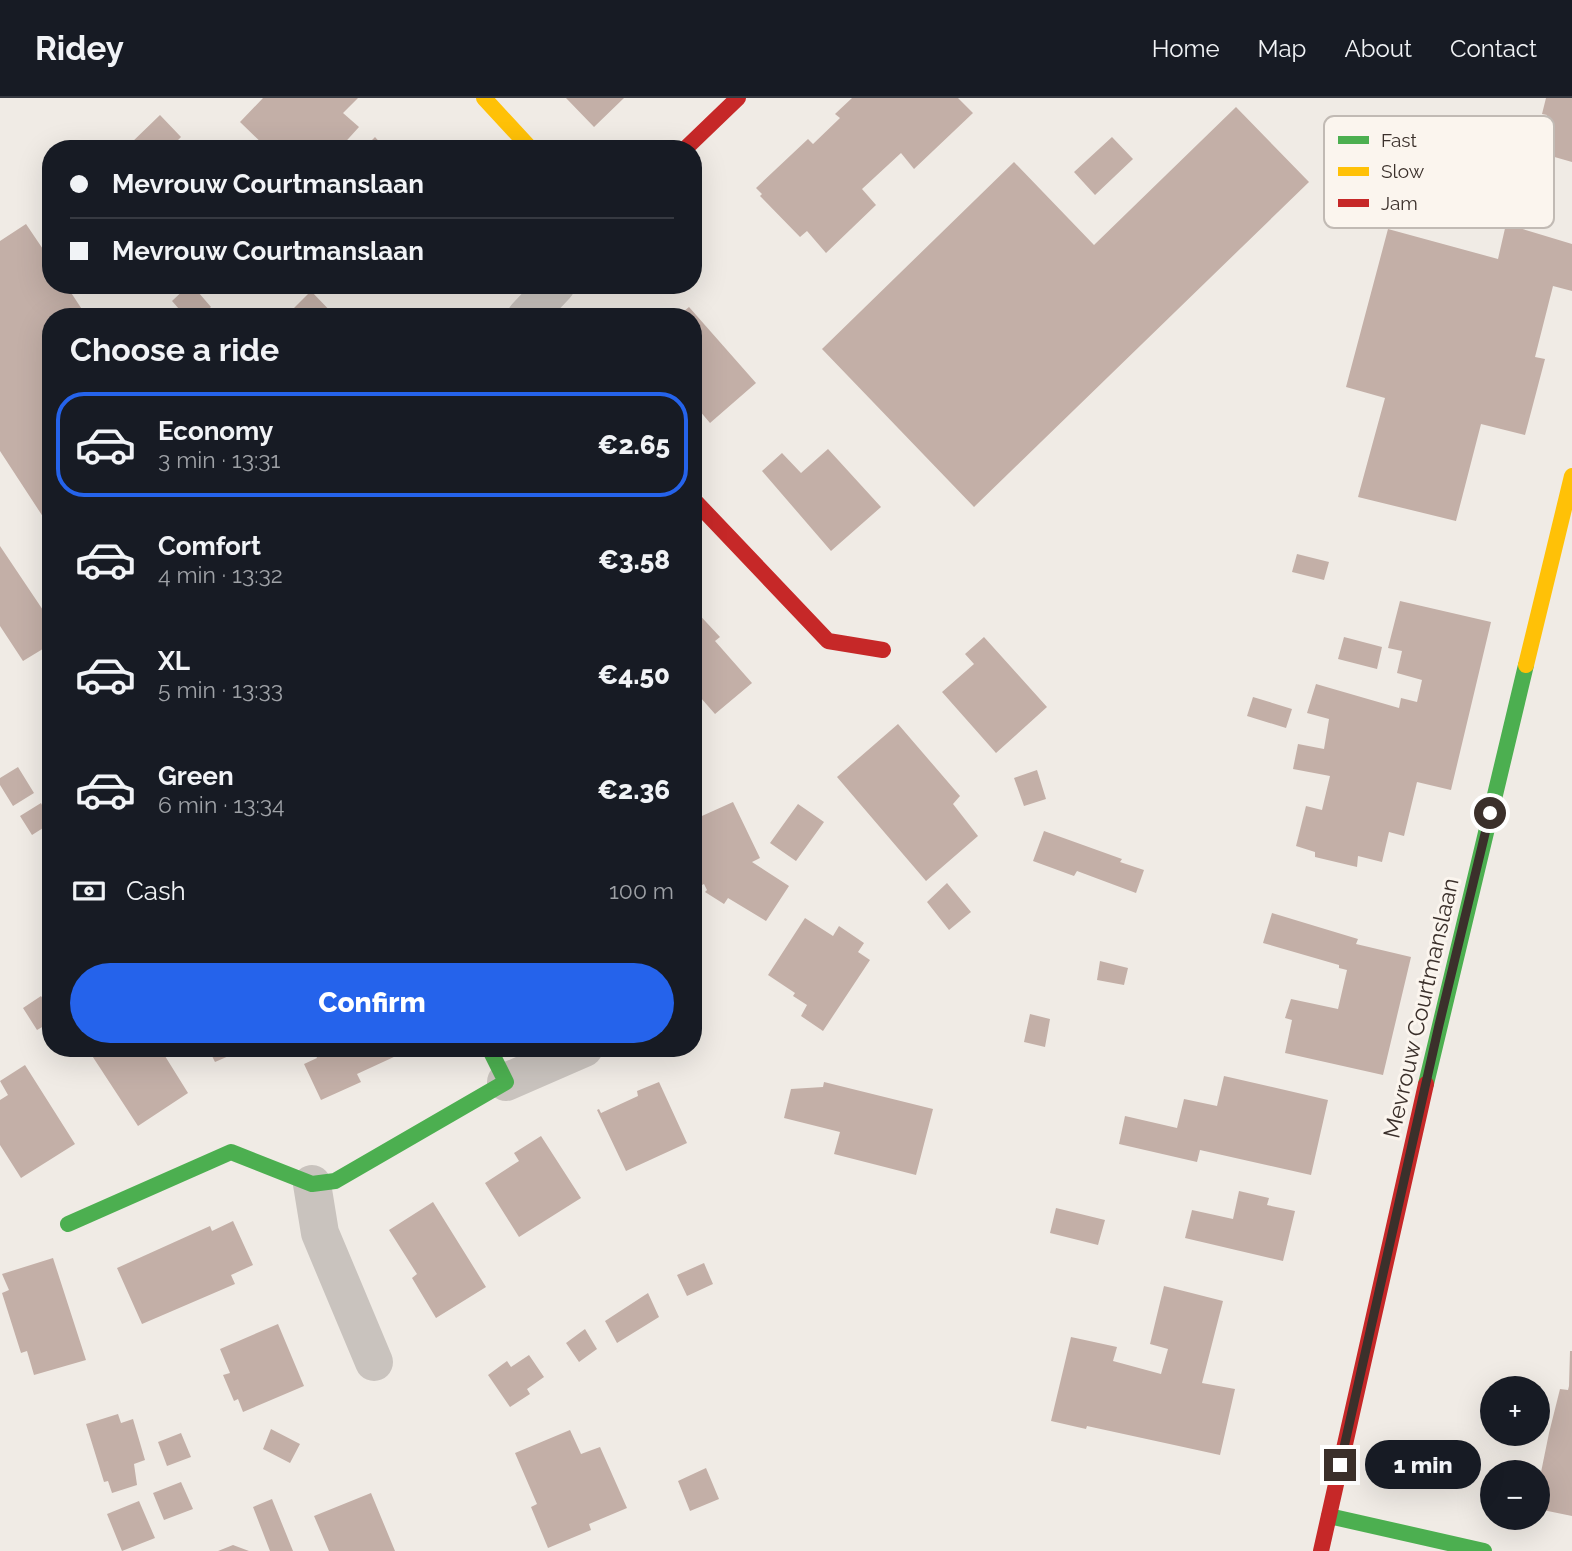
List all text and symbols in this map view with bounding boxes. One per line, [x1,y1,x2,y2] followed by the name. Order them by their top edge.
[35,29,124,68] text: Ridey
[1152,34,1220,63] text: Home
[1258,34,1306,63] text: Map
[1344,34,1412,63] text: About
[1450,34,1537,63] text: Contact
[1324,116,1554,228] legend
[1381,129,1417,151] text: Fast
[1381,160,1425,182] text: Slow
[112,169,424,199] text: Mevrouw Courtmanslaan
[1381,192,1418,214] text: Jam
[112,236,424,266] text: Mevrouw Courtmanslaan
[70,331,279,368] text: Choose a ride
[74,413,137,476] icon: car
[158,416,273,446] text: Economy
[598,430,670,460] text: €2.65
[158,446,280,473] text: 3 min · 13:31
[74,528,137,591] icon: car
[158,531,261,561] text: Comfort
[598,545,670,575] text: €3.58
[158,561,283,588] text: 4 min · 13:32
[74,643,137,706] icon: car
[158,646,190,676] text: XL
[597,660,670,690] text: €4.50
[158,676,283,703] text: 5 min · 13:33
[74,758,137,821] icon: car
[158,761,234,791] text: Green
[597,775,670,805] text: €2.36
[158,791,285,818] text: 6 min · 13:34
[1474,797,1506,829] route start
[70,872,108,910] icon: cash
[1377,875,1464,1141] street label: Mevrouw Courtmanslaan
[126,876,186,906] text: Cash
[609,877,674,904] text: 100 m
[70,963,674,1043] button: Confirm
[1480,1376,1550,1530] map controls
[1480,1376,1550,1446] button: +
[1364,1440,1480,1490] callout: 1 min
[1324,1449,1356,1481] route end
[1393,1451,1453,1478] text: 1 min
[1480,1460,1550,1530] button: −

